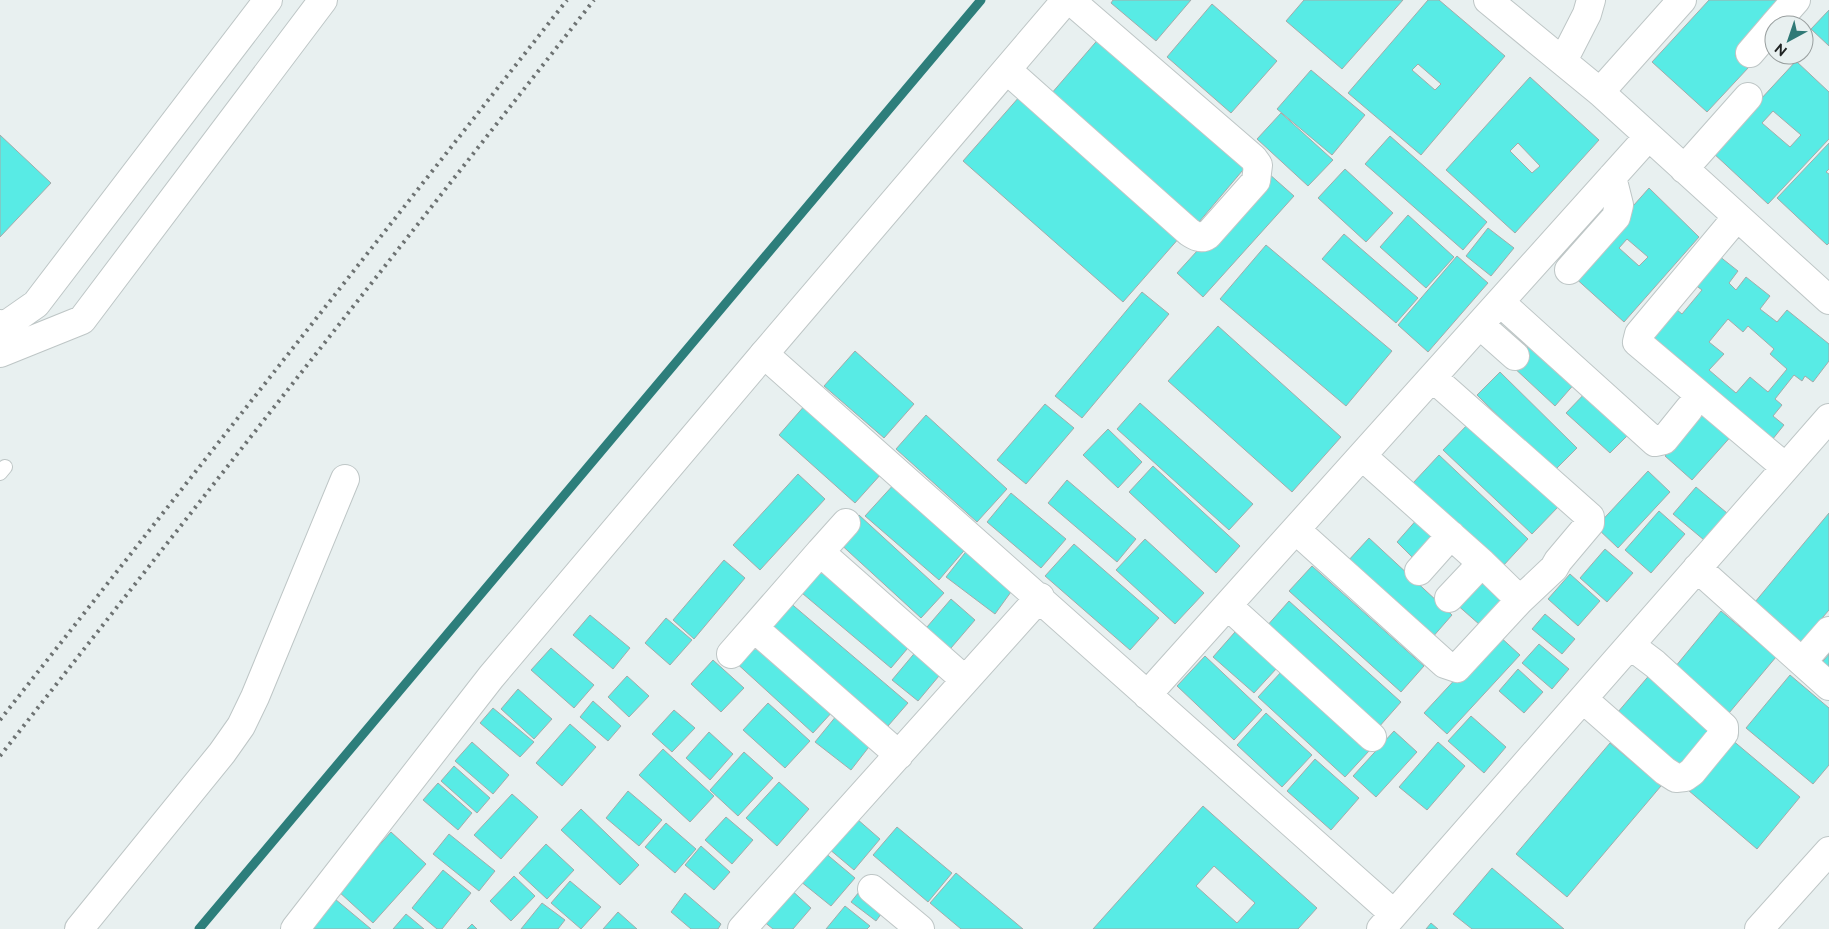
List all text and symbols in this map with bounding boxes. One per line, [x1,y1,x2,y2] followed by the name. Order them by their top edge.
[1764,15,1814,65] north arrow
[1771,40,1790,60] text: N

